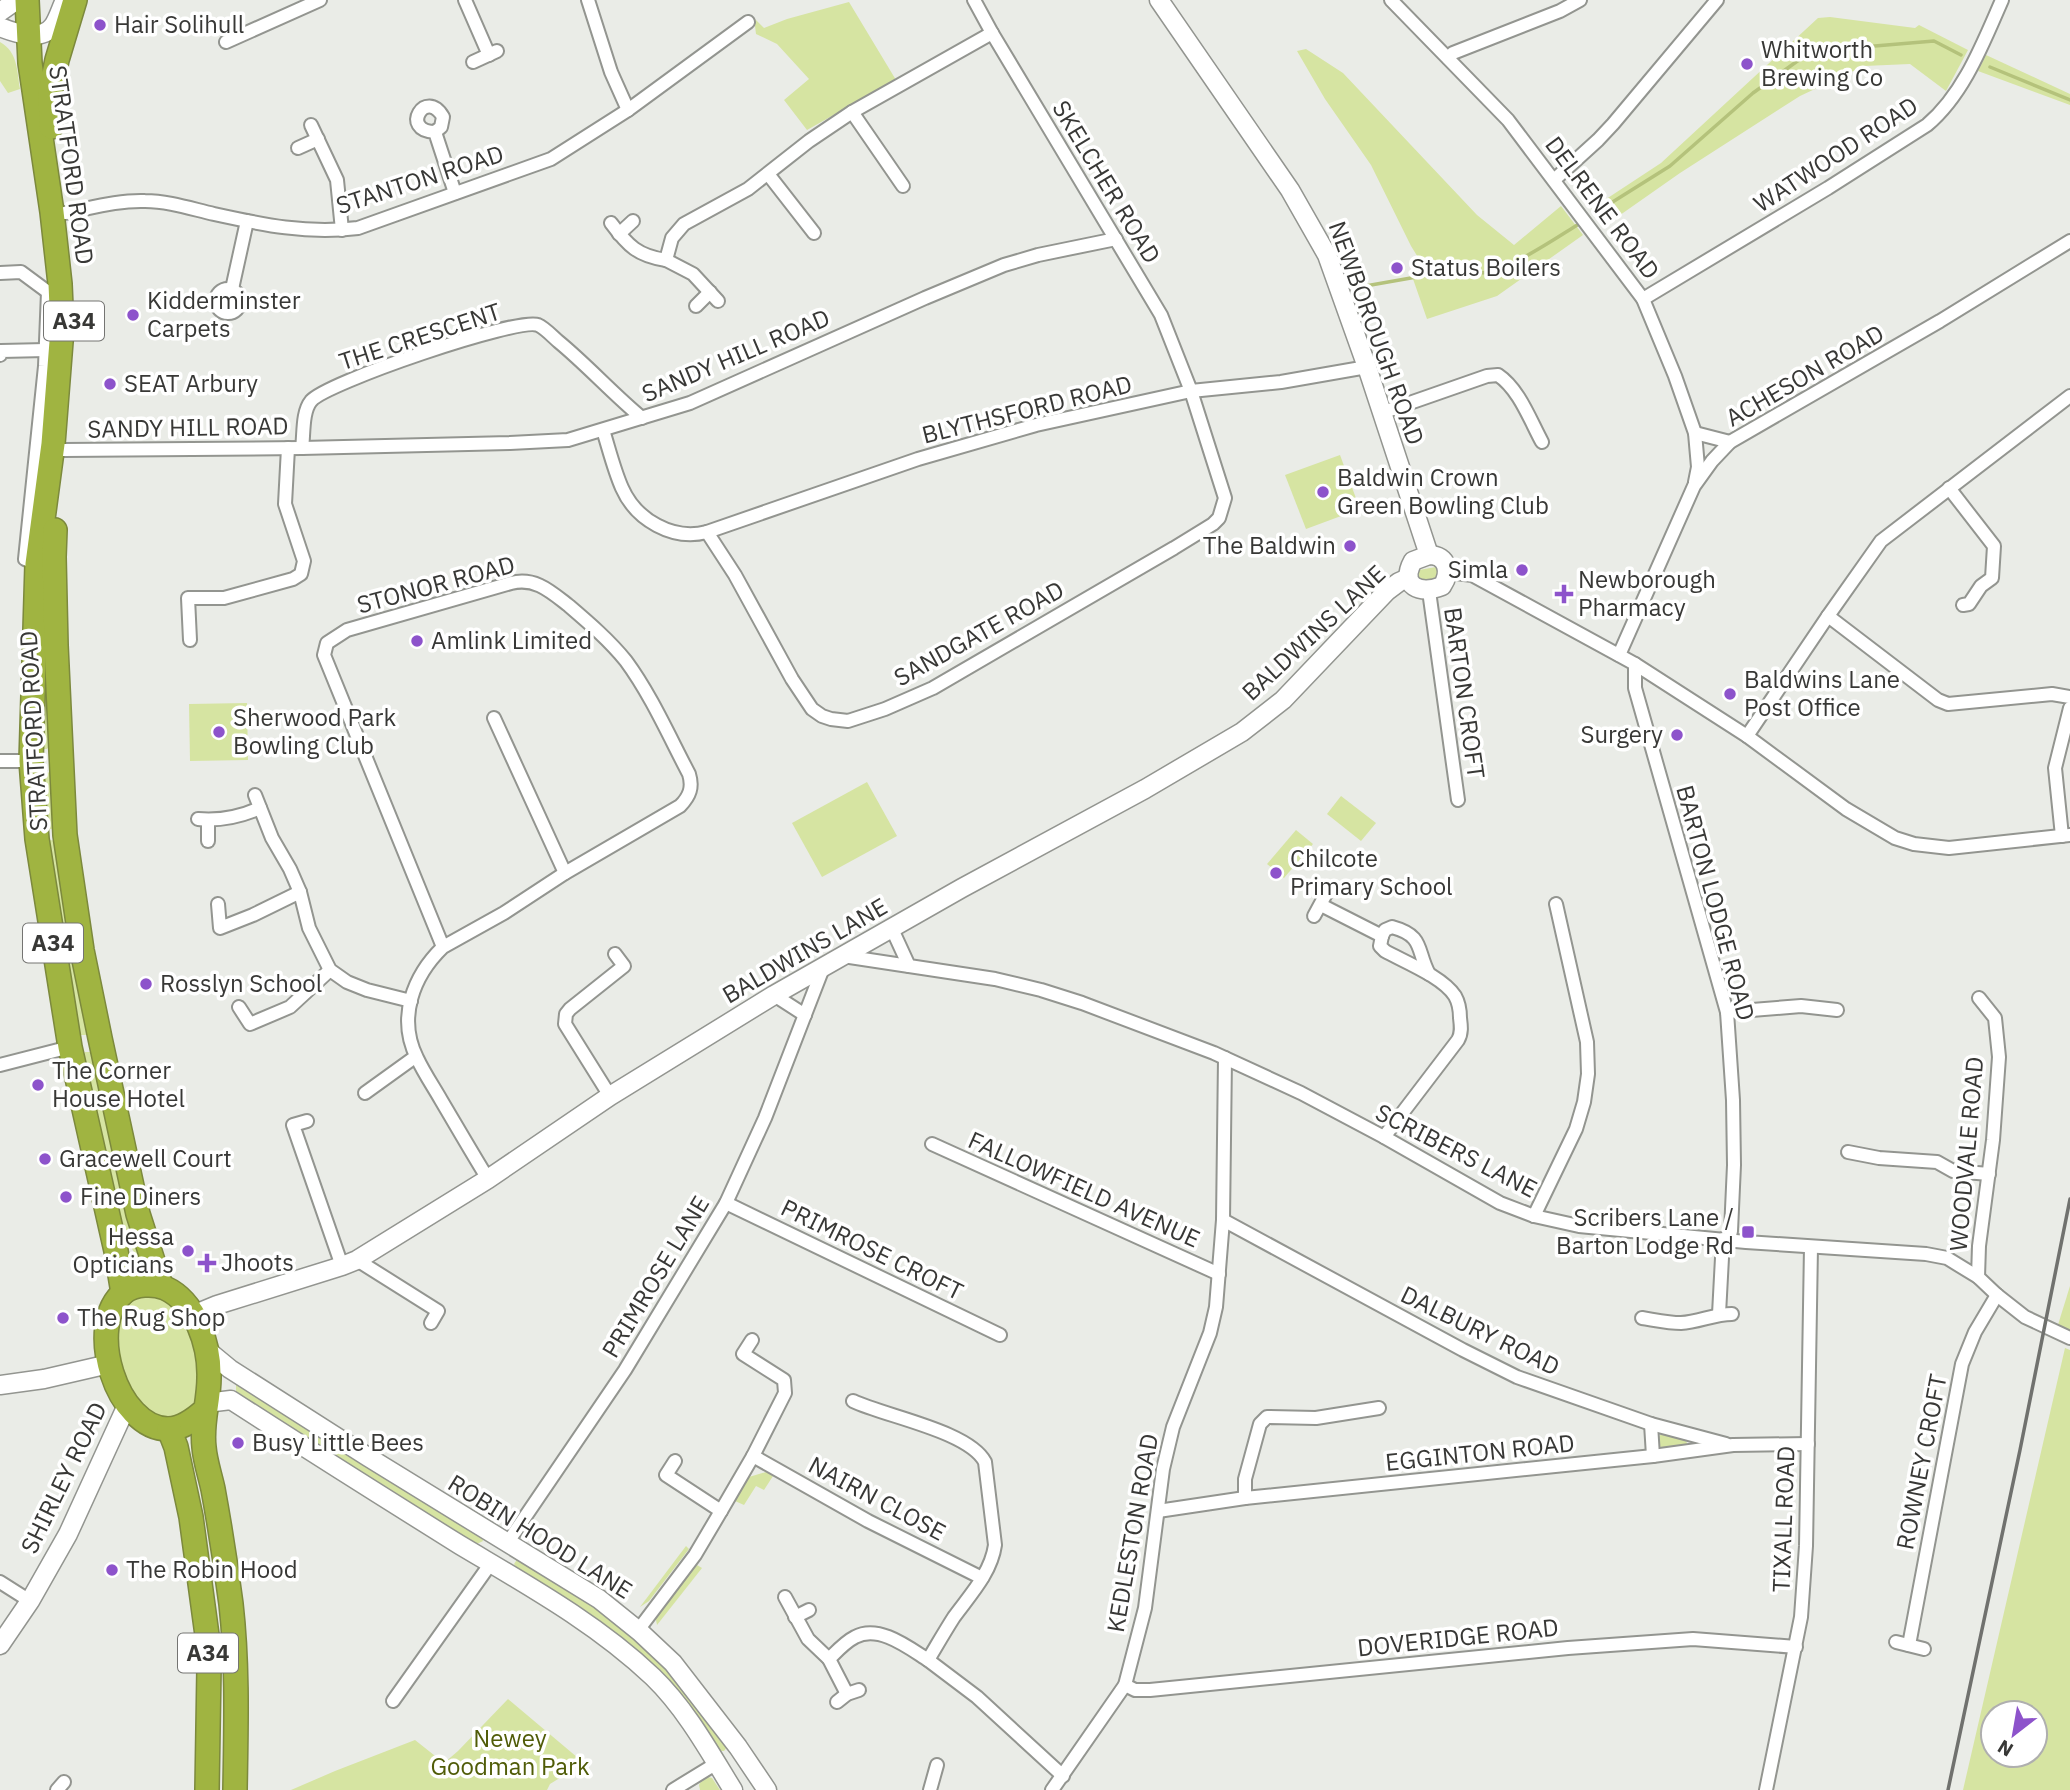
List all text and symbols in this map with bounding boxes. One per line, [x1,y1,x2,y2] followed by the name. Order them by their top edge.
[114,8,244,40] place label: Hair Solihull
[92,17,108,33] marker: Hair Solihull
[1761,33,1883,93] place label: Whitworth Brewing Co
[1739,56,1755,72] marker: Whitworth Brewing Co
[42,63,102,266] street label: STRATFORD ROAD
[1747,89,1924,219] street label: WATWOOD ROAD
[1046,94,1168,269] street label: SKELCHER ROAD
[1538,129,1667,285] street label: DELRENE ROAD
[332,137,508,221] street label: STANTON ROAD
[1322,216,1432,449] street label: NEWBOROUGH ROAD
[1411,251,1561,283] place label: Status Boilers
[1389,260,1405,276] marker: Status Boilers
[147,284,301,344] place label: Kidderminster Carpets
[335,295,505,377] street label: THE CRESCENT
[637,301,834,409] street label: SANDY HILL ROAD
[44,302,104,340] road number: A34
[125,307,141,323] marker: Kidderminster Carpets
[1720,317,1889,433] street label: ACHESON ROAD
[124,367,258,399] place label: SEAT Arbury
[918,367,1135,451] street label: BLYTHSFORD ROAD
[102,376,118,392] marker: SEAT Arbury
[87,409,289,445] street label: SANDY HILL ROAD
[1337,461,1549,521] place label: Baldwin Crown Green Bowling Club
[1315,484,1331,500] marker: Baldwin Crown Green Bowling Club
[1203,529,1336,561] place label: The Baldwin
[1342,538,1358,554] marker: The Baldwin
[353,548,518,620] street label: STONOR ROAD
[1448,553,1508,585] place label: Simla
[1235,557,1392,707] street label: BALDWINS LANE
[1514,562,1530,578] marker: Simla
[1578,563,1716,623] place label: Newborough Pharmacy
[888,573,1069,693] street label: SANDGATE ROAD
[1556,586,1572,602] marker: Newborough Pharmacy
[1437,605,1493,781] street label: BARTON CROFT
[431,624,592,656] place label: Amlink Limited
[12,630,54,832] street label: STRATFORD ROAD
[409,633,425,649] marker: Amlink Limited
[1744,663,1900,723] place label: Baldwins Lane Post Office
[1722,686,1738,702] marker: Baldwins Lane Post Office
[233,701,396,761] place label: Sherwood Park Bowling Club
[1580,718,1663,750] place label: Surgery
[211,724,227,740] marker: Sherwood Park Bowling Club
[1669,727,1685,743] marker: Surgery
[1669,782,1763,1024] street label: BARTON LODGE ROAD
[1290,842,1453,902] place label: Chilcote Primary School
[1268,865,1284,881] marker: Chilcote Primary School
[716,890,893,1010] street label: BALDWINS LANE
[23,924,83,962] road number: A34
[160,967,322,999] place label: Rosslyn School
[138,976,154,992] marker: Rosslyn School
[52,1054,185,1114] place label: The Corner House Hotel
[1942,1055,1990,1252] street label: WOODVALE ROAD
[30,1077,46,1093] marker: The Corner House Hotel
[1370,1096,1543,1205] street label: SCRIBERS LANE
[963,1124,1205,1255] street label: FALLOWFIELD AVENUE
[59,1142,232,1174] place label: Gracewell Court
[37,1151,53,1167] marker: Gracewell Court
[80,1180,201,1212] place label: Fine Diners
[58,1189,74,1205] marker: Fine Diners
[594,1190,716,1363] street label: PRIMROSE LANE
[776,1191,969,1307] street label: PRIMROSE CROFT
[1556,1201,1734,1261] place label: Scribers Lane / Barton Lodge Rd
[73,1220,174,1280] place label: Hessa Opticians
[1740,1224,1756,1240] marker: Scribers Lane / Barton Lodge Rd
[180,1243,196,1259] marker: Hessa Opticians
[221,1246,294,1278] place label: Jhoots
[199,1255,215,1271] marker: Jhoots
[1396,1278,1565,1382] street label: DALBURY ROAD
[77,1301,225,1333] place label: The Rug Shop
[55,1310,71,1326] marker: The Rug Shop
[1888,1371,1954,1552] street label: ROWNEY CROFT
[13,1397,114,1559] street label: SHIRLEY ROAD
[252,1426,424,1458] place label: Busy Little Bees
[1384,1426,1576,1478] street label: EGGINTON ROAD
[1099,1431,1165,1635] street label: KEDLESTON ROAD
[230,1435,246,1451] marker: Busy Little Bees
[1764,1445,1802,1593] street label: TIXALL ROAD
[803,1449,952,1548] street label: NAIRN CLOSE
[442,1467,639,1606] street label: ROBIN HOOD LANE
[126,1553,298,1585] place label: The Robin Hood
[104,1562,120,1578] marker: The Robin Hood
[1356,1611,1560,1663] street label: DOVERIDGE ROAD
[178,1634,238,1672] road number: A34
[1979,1699,2049,1769] north arrow
[430,1722,590,1782] park label: Newey Goodman Park
[1993,1735,2017,1762] text: N

